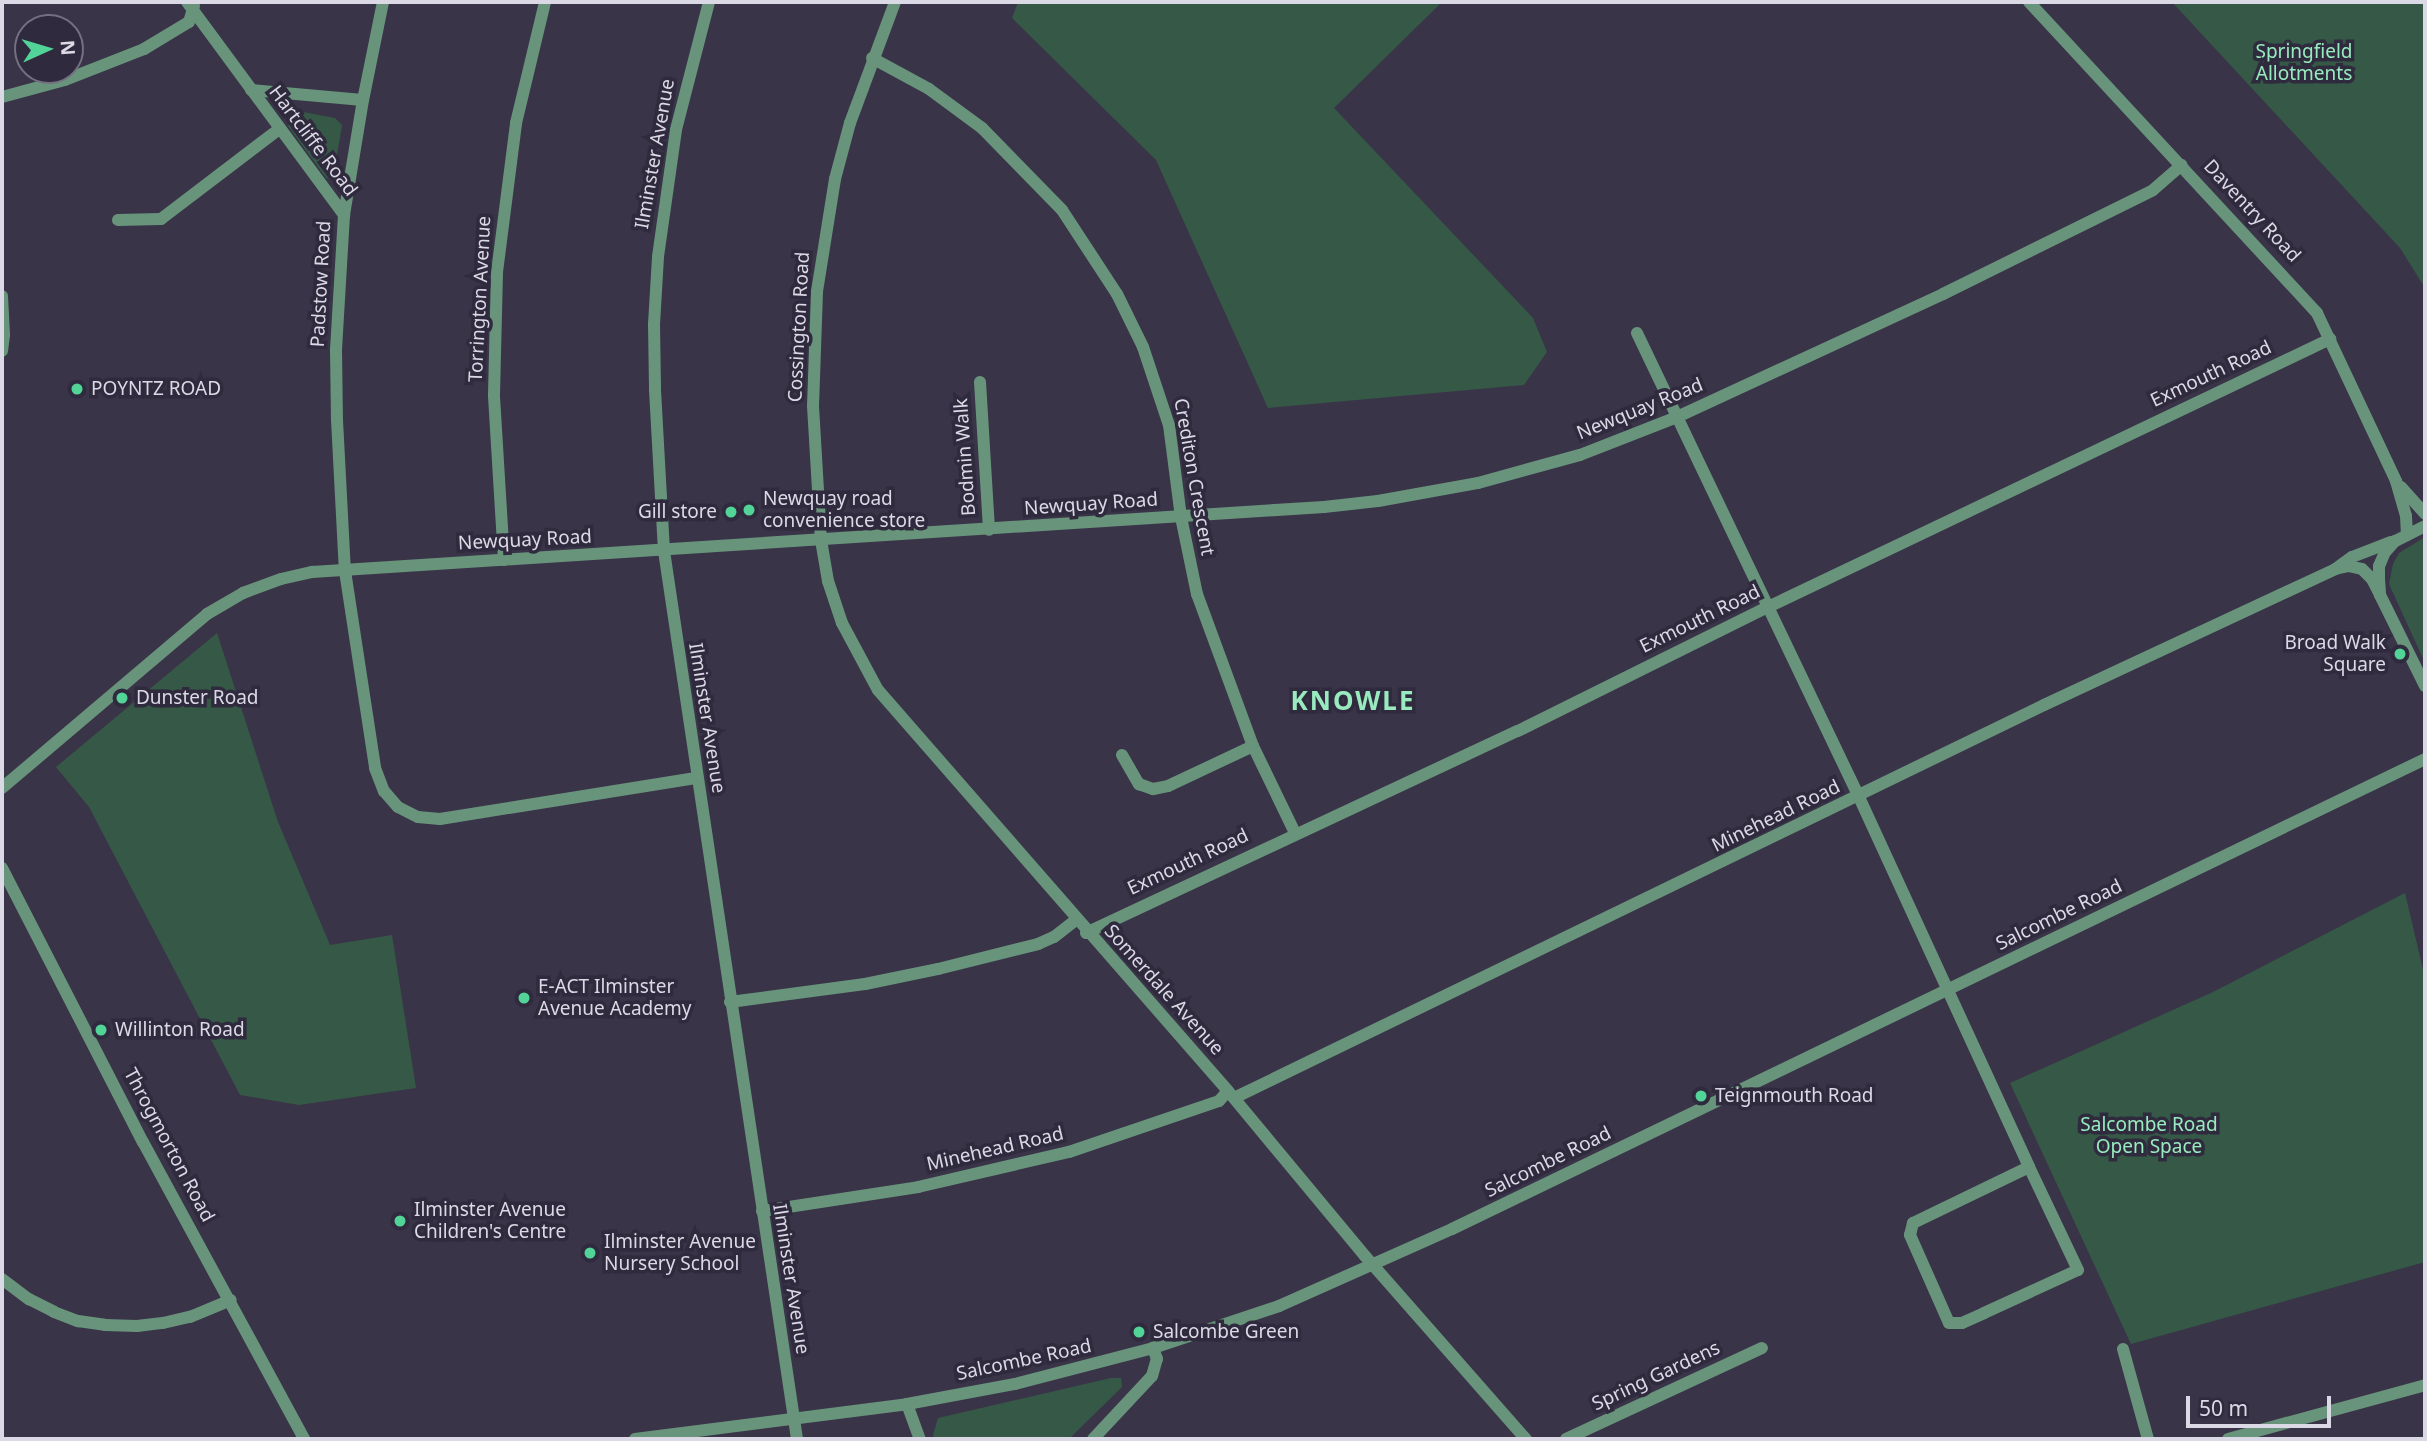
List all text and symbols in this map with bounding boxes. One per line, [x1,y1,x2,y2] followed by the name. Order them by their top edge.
[14,14,84,84] north arrow
[54,39,81,56] text: N
[2255,41,2353,85] park label: Springfield Allotments
[631,77,679,231] street label: Ilminster Avenue
[264,81,362,201] street label: Hartcliffe Road
[2199,155,2305,267] street label: Daventry Road
[464,215,496,383] street label: Torrington Avenue
[306,220,336,348] street label: Padstow Road
[784,251,814,403] street label: Cossington Road
[2147,336,2275,412] street label: Exmouth Road
[1574,373,1706,445] street label: Newquay Road
[91,378,221,400] place label: POYNTZ ROAD
[69,381,85,397] marker: POYNTZ ROAD
[1169,396,1219,558] street label: Crediton Crescent
[950,397,980,517] street label: Bodmin Walk
[763,488,925,532] place label: Newquay road convenience store
[1023,488,1159,520] street label: Newquay Road
[638,501,717,523] place label: Gill store
[741,502,757,518] marker: Newquay road convenience store
[723,504,739,520] marker: Gill store
[457,525,593,555] street label: Newquay Road
[1636,580,1764,658] street label: Exmouth Road
[2284,632,2386,676] place label: Broad Walk Square
[684,641,730,795] street label: Ilminster Avenue
[2392,646,2408,662] marker: Broad Walk Square
[1291,685,1415,717] district label: KNOWLE
[136,687,258,709] place label: Dunster Road
[114,690,130,706] marker: Dunster Road
[1708,775,1844,857] street label: Minehead Road
[1124,824,1252,900] street label: Exmouth Road
[1992,875,2126,955] street label: Salcombe Road
[1099,920,1229,1060] street label: Somerdale Avenue
[538,976,691,1020] place label: E-ACT Ilminster Avenue Academy
[516,990,532,1006] marker: E-ACT Ilminster Avenue Academy
[115,1019,245,1041] place label: Willinton Road
[93,1022,109,1038] marker: Willinton Road
[119,1064,219,1226] street label: Throgmorton Road
[1715,1085,1873,1107] place label: Teignmouth Road
[1693,1088,1709,1104] marker: Teignmouth Road
[2080,1114,2218,1158] park label: Salcombe Road Open Space
[924,1122,1066,1176] street label: Minehead Road
[1481,1122,1615,1202] street label: Salcombe Road
[414,1199,566,1243] place label: Ilminster Avenue Children's Centre
[768,1202,814,1356] street label: Ilminster Avenue
[392,1213,408,1229] marker: Ilminster Avenue Children's Centre
[604,1231,756,1275] place label: Ilminster Avenue Nursery School
[582,1245,598,1261] marker: Ilminster Avenue Nursery School
[1153,1321,1299,1343] place label: Salcombe Green
[1131,1324,1147,1340] marker: Salcombe Green
[954,1335,1094,1385] street label: Salcombe Road
[1588,1336,1724,1416] street label: Spring Gardens
[2189,1382,2334,1426] scale bar
[2199,1394,2248,1422] text: 50 m

